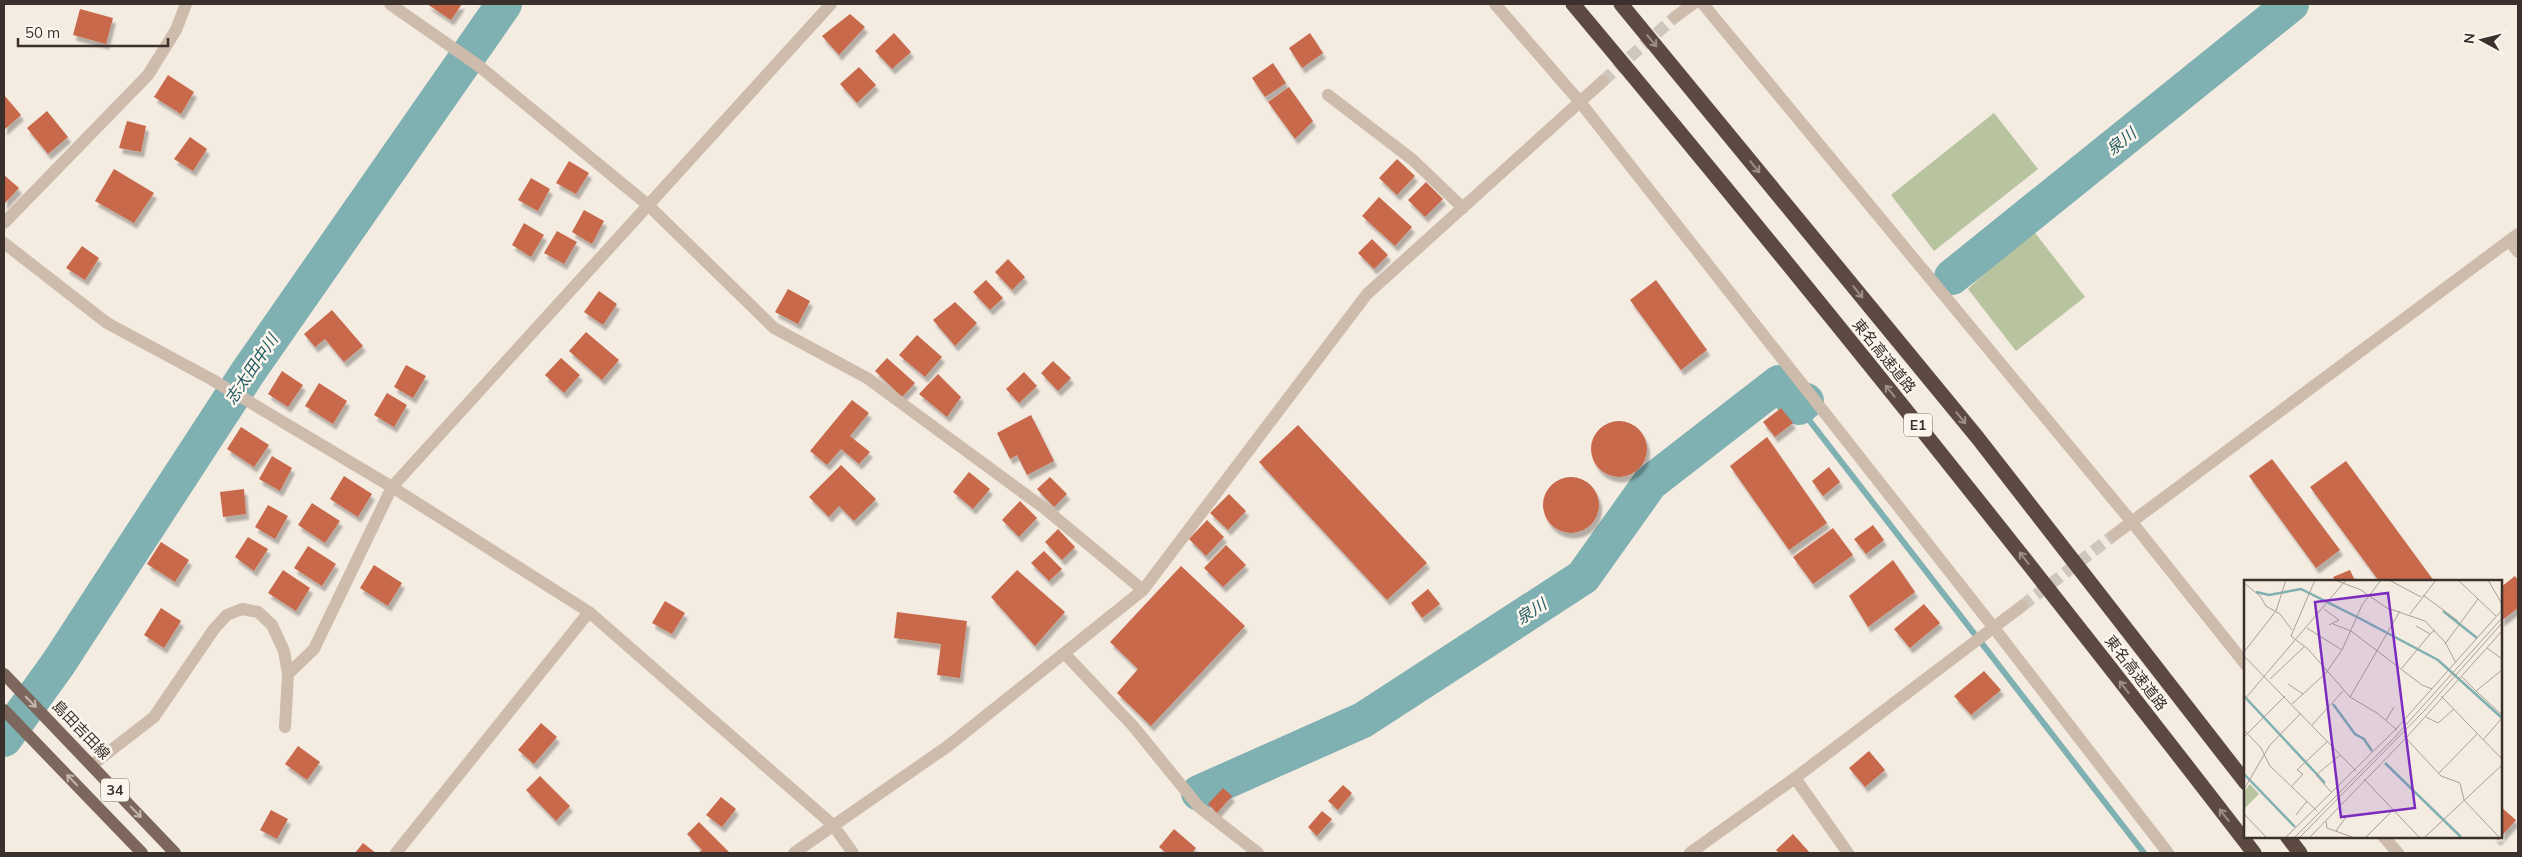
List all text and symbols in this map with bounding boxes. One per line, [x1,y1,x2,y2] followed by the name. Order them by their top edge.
[18,15,168,47] scale bar
[2457,15,2507,65] north arrow
[25,23,60,42] text: 50 m
[2460,32,2479,45] text: N
[1646,35,1657,48] one-way arrow
[2102,122,2141,159] water label: 泉川
[1749,160,1760,173] one-way arrow
[1853,286,1864,299] one-way arrow
[1849,315,1920,397] street label: 東名高速道路
[220,329,283,408] water label: 志太田中川
[1884,384,1895,397] one-way arrow
[1956,411,1967,424] one-way arrow
[1904,414,1932,436] road number: E1
[2019,552,2030,565] one-way arrow
[2244,580,2502,837] inset map
[1512,593,1552,628] water label: 泉川
[2101,631,2172,714] street label: 東名高速道路
[2119,680,2130,693] one-way arrow
[25,696,37,708] one-way arrow
[48,696,114,763] street label: 島田吉田線
[66,774,78,787] one-way arrow
[101,778,129,802] road number: 34
[130,806,142,819] one-way arrow
[2218,809,2229,822] one-way arrow

